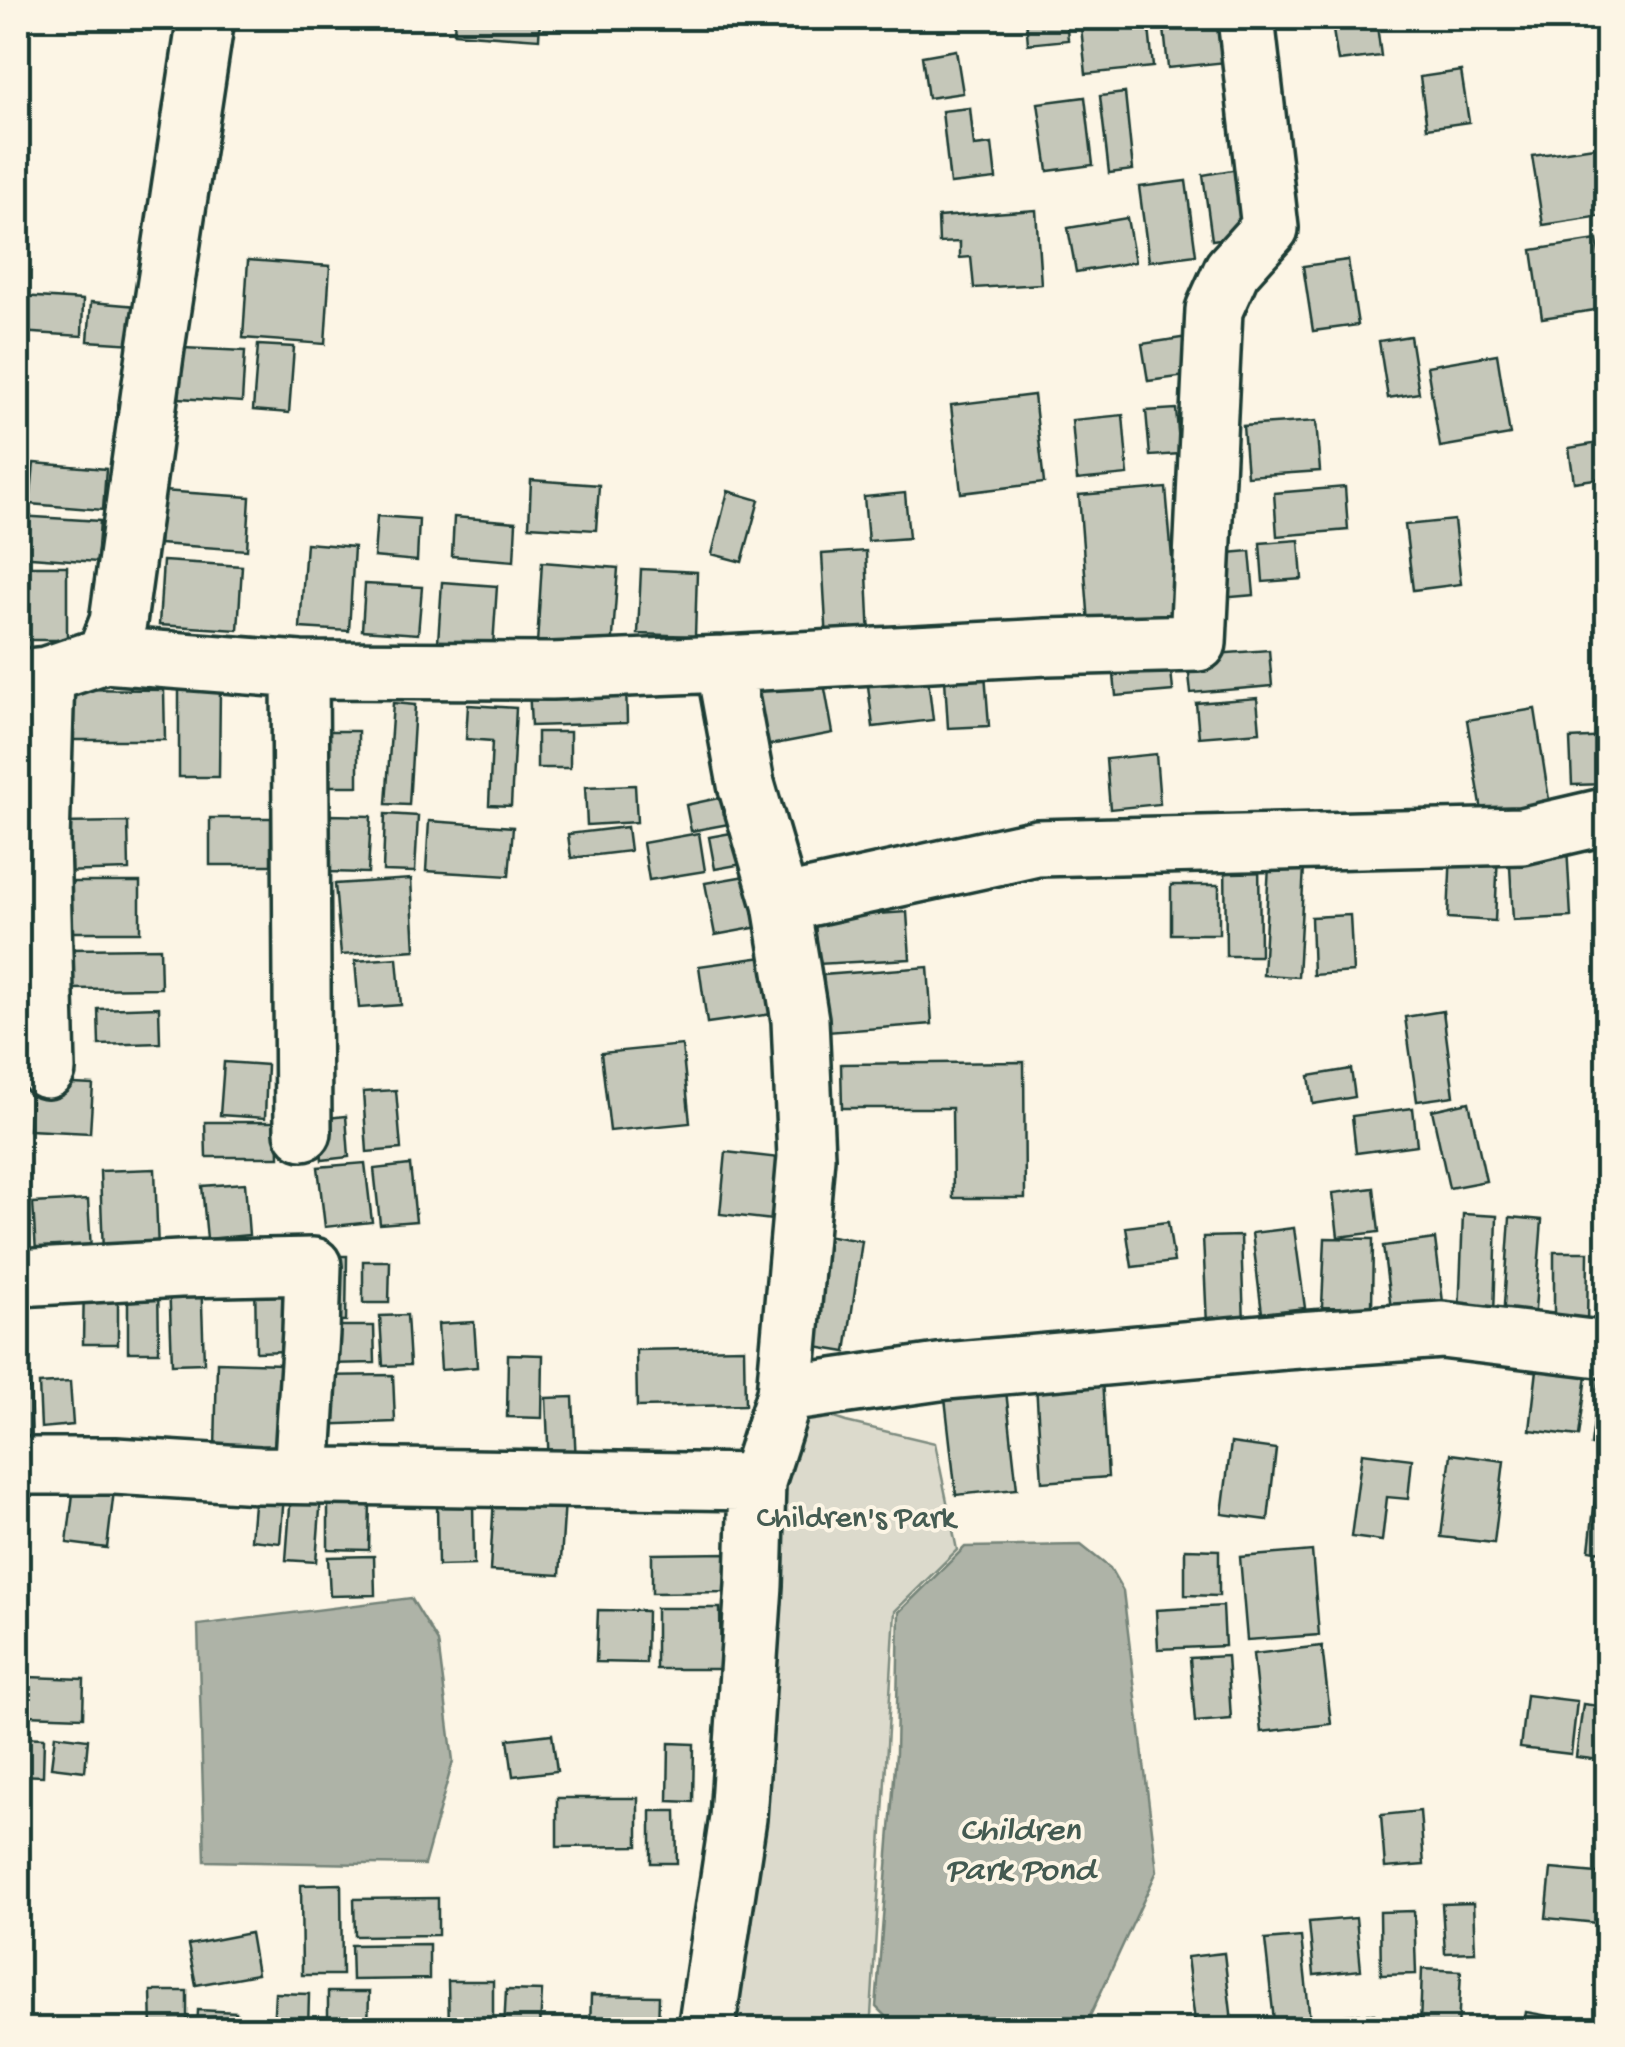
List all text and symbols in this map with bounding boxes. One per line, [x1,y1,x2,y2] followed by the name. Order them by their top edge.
[757,1501,958,1539] park label: Children's Park
[945,1812,1098,1893] water label: Children Park Pond

